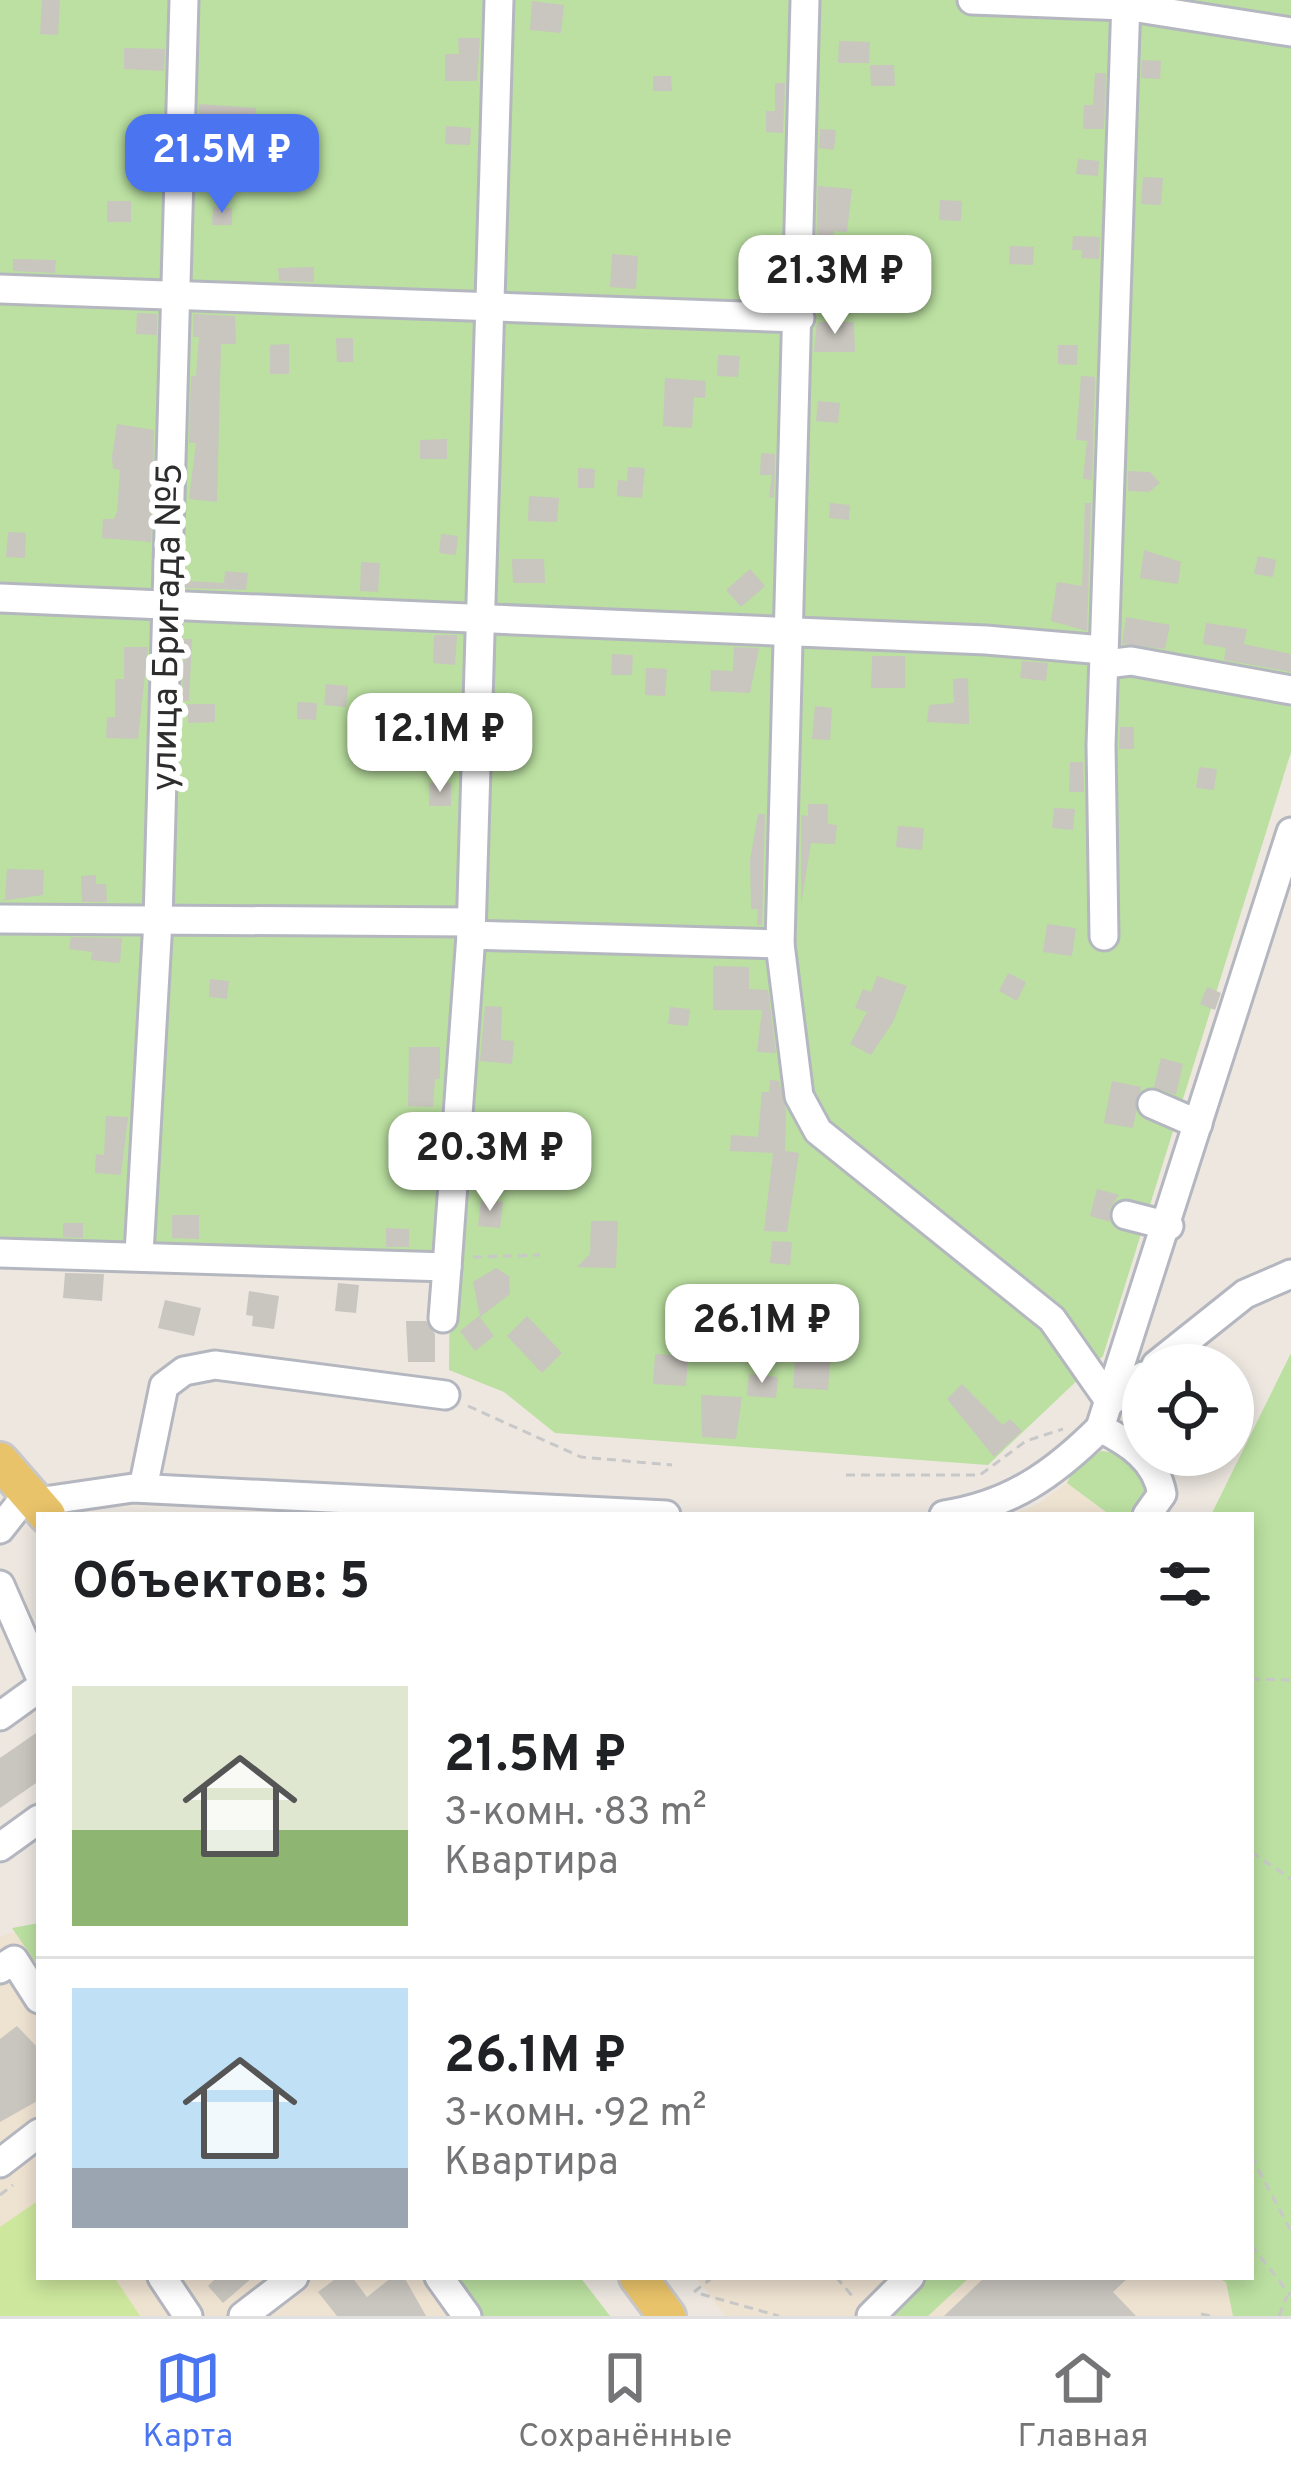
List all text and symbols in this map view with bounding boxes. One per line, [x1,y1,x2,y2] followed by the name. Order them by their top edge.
[111,114,333,216] pin: 21.5M ₽
[152,128,292,177] text: 21.5M ₽
[724,235,946,337] pin: 21.3M ₽
[765,249,905,298] text: 21.3M ₽
[143,463,195,791] street label: улица Бригада №5
[329,693,551,795] pin: 12.1M ₽
[374,707,506,756] text: 12.1M ₽
[379,1112,601,1214] pin: 20.3M ₽
[415,1126,565,1175] text: 20.3M ₽
[651,1284,873,1386] pin: 26.1M ₽
[692,1298,832,1347] text: 26.1M ₽
[1122,1344,1254,1476] map controls
[1122,1344,1254,1476] button: locate
[1152,1551,1218,1617] icon: filters
[72,1552,370,1617] text: Объектов: 5
[444,1725,627,1790] text: 21.5M ₽
[168,1734,312,1878] icon: home
[444,1790,707,1839] text: 3-комн. · 83 m²
[444,1839,618,1888] text: Квартира
[444,2026,627,2091] text: 26.1M ₽
[168,2036,312,2180] icon: home
[444,2091,707,2140] text: 3-комн. · 92 m²
[444,2140,618,2189] text: Квартира
[143,2345,233,2459] tab: Карта
[518,2345,732,2459] tab: Сохранённые
[1018,2345,1148,2459] tab: Главная

